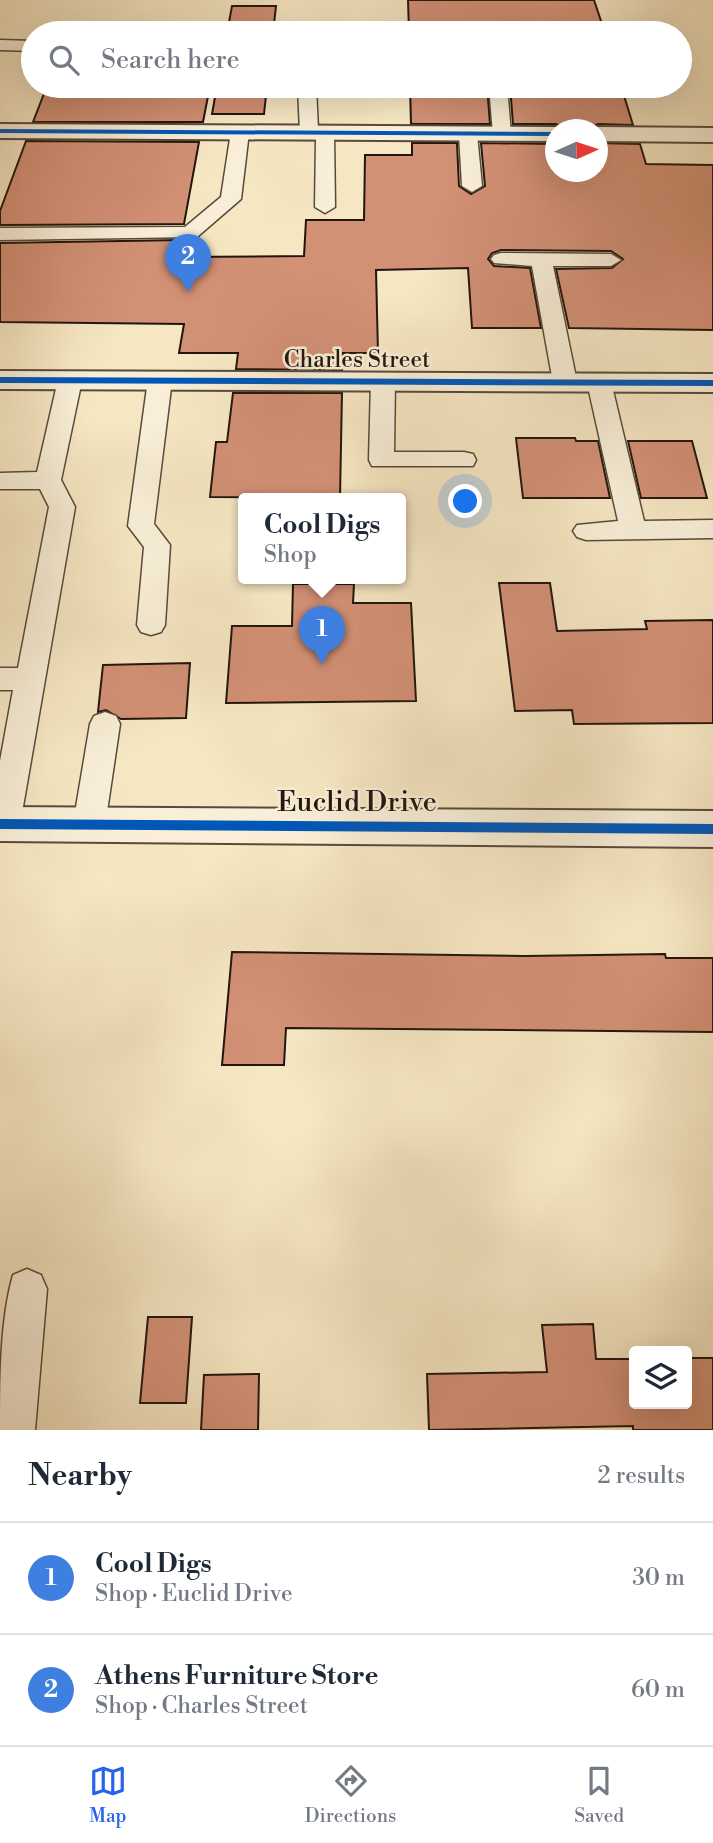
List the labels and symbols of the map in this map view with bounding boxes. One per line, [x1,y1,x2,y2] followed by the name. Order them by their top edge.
[545,119,608,182] north arrow
[165,234,211,292] pin: 2
[284,346,430,374] street label: Charles Street
[448,484,482,518] your location
[299,606,345,664] pin: 1
[277,785,437,820] street label: Euclid Drive

